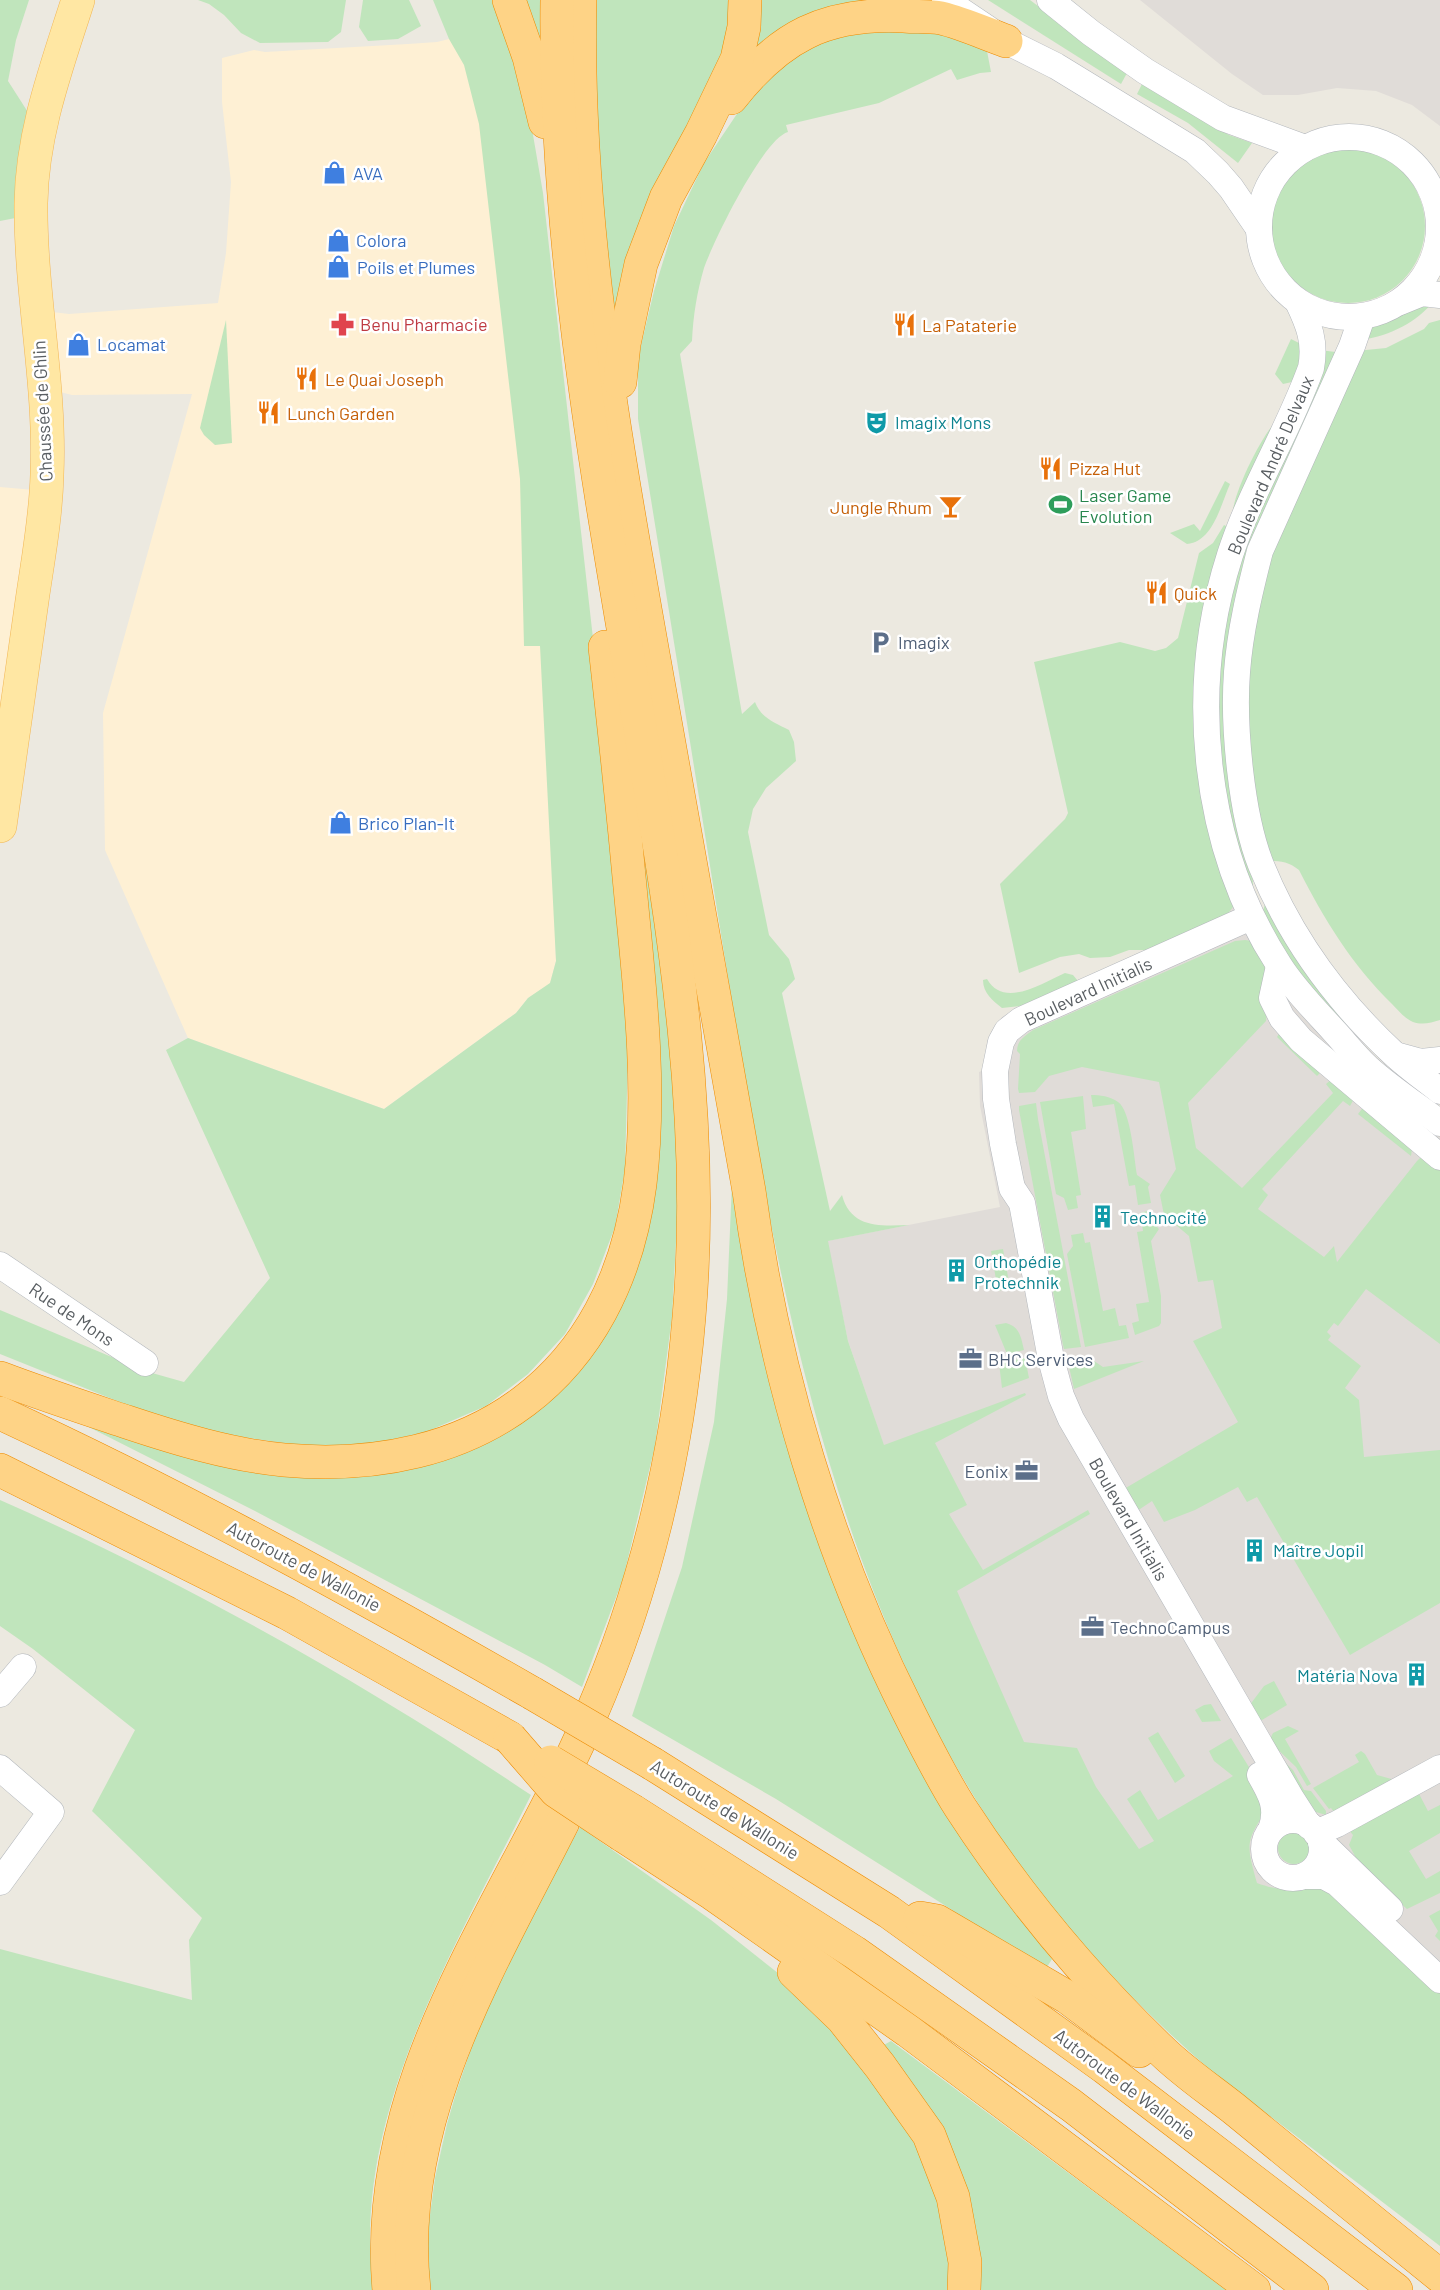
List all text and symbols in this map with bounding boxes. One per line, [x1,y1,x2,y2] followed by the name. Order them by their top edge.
[322,160,348,186] shop icon: AVA
[353,162,383,184] place label: AVA
[325,227,351,253] shop icon: Colora
[356,229,406,251] place label: Colora
[326,254,352,280] shop icon: Poils et Plumes
[357,256,475,278] place label: Poils et Plumes
[329,311,355,337] pharmacy icon: Benu Pharmacie
[891,312,917,338] restaurant icon: La Pataterie
[360,313,488,335] place label: Benu Pharmacie
[922,314,1017,336] place label: La Pataterie
[66,331,92,357] shop icon: Locamat
[97,333,166,355] place label: Locamat
[27,340,57,482] street label: Chaussée de Ghlin
[294,366,320,392] restaurant icon: Le Quai Joseph
[325,368,444,390] place label: Le Quai Joseph
[1222,372,1318,558] street label: Boulevard André Delvaux
[256,400,282,426] restaurant icon: Lunch Garden
[287,402,395,424] place label: Lunch Garden
[864,409,890,435] theatre icon: Imagix Mons
[895,411,991,433] place label: Imagix Mons
[1038,455,1064,481] restaurant icon: Pizza Hut
[1069,457,1141,479] place label: Pizza Hut
[1079,484,1171,527] place label: Laser Game Evolution
[1048,492,1074,518] sports icon: Laser Game Evolution
[937,494,963,520] bar icon: Jungle Rhum
[830,496,932,518] place label: Jungle Rhum
[1143,580,1169,606] restaurant icon: Quick
[1174,582,1217,604] place label: Quick
[867,629,893,655] parking icon: Imagix
[898,631,950,653] place label: Imagix
[327,810,353,836] shop icon: Brico Plan-It
[358,812,455,834] place label: Brico Plan-It
[1021,952,1155,1030] street label: Boulevard Initialis
[1089,1204,1115,1230] building icon: Technocité
[1120,1206,1207,1228] place label: Technocité
[974,1250,1061,1293] place label: Orthopédie Protechnik
[943,1258,969,1284] building icon: Orthopédie Protechnik
[25,1278,119,1350] street label: Rue de Mons
[957,1346,983,1372] office icon: BHC Services
[988,1348,1093,1370] place label: BHC Services
[1085,1454,1173,1584] street label: Boulevard Initialis
[1013,1458,1039,1484] office icon: Eonix
[964,1460,1008,1482] place label: Eonix
[223,1516,385,1616] street label: Autoroute de Wallonie
[1242,1537,1268,1563] building icon: Maître Jopil
[1273,1539,1364,1561] place label: Maître Jopil
[1079,1614,1105,1640] office icon: TechnoCampus
[1110,1616,1230,1638] place label: TechnoCampus
[1403,1662,1429,1688] building icon: Matéria Nova
[1297,1664,1398,1686] place label: Matéria Nova
[647,1754,803,1864] street label: Autoroute de Wallonie
[1050,2024,1200,2144] street label: Autoroute de Wallonie

